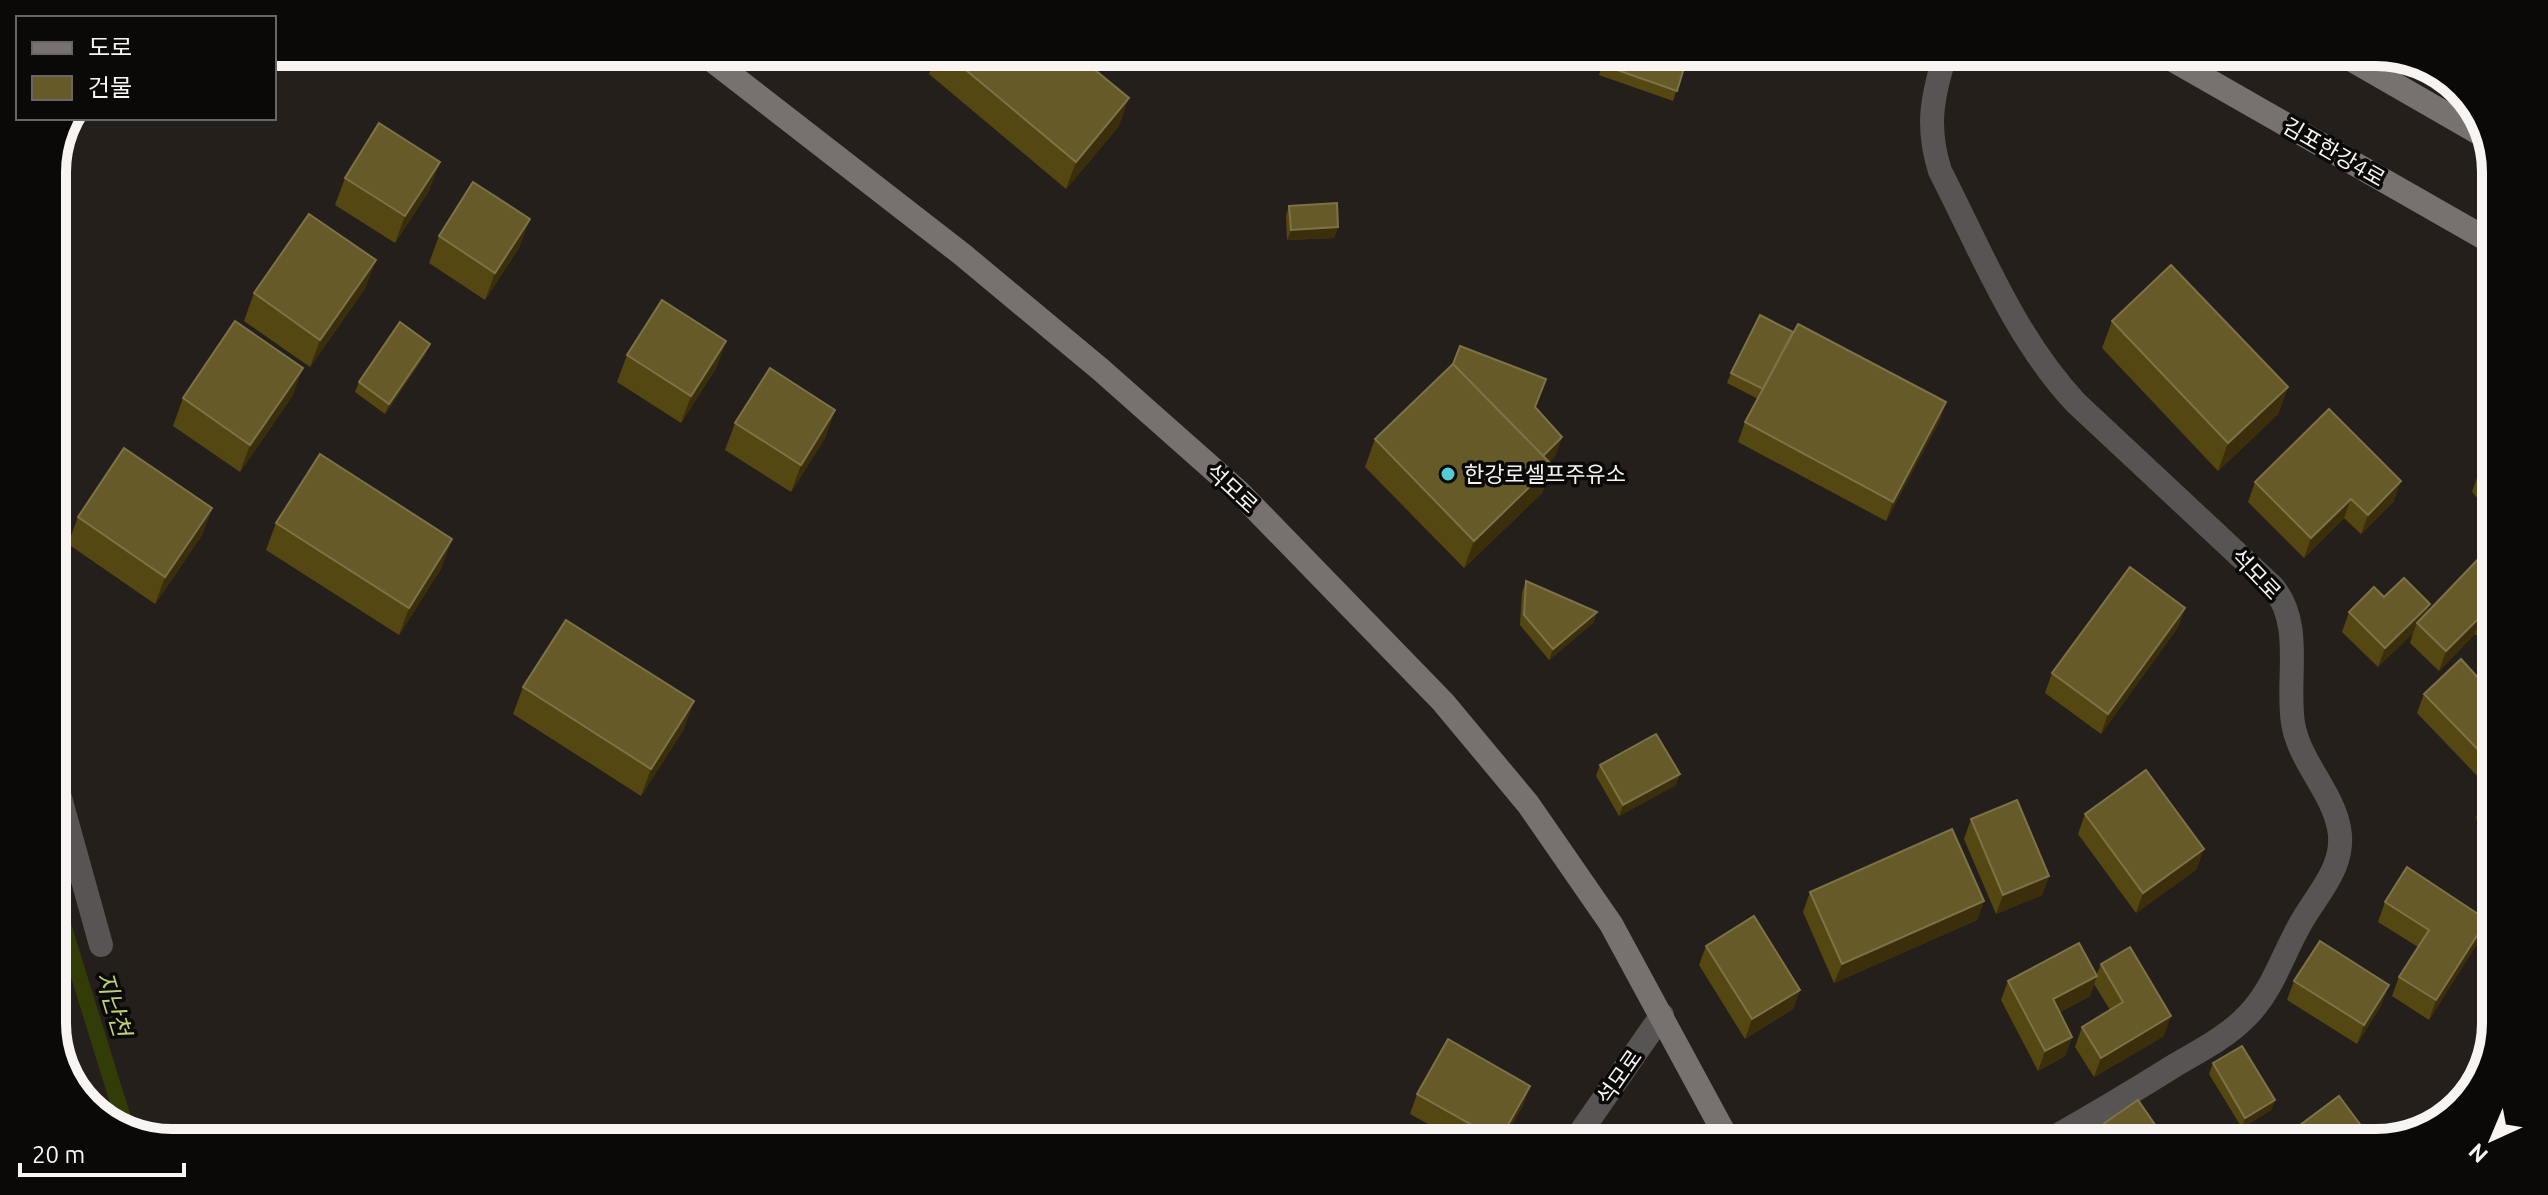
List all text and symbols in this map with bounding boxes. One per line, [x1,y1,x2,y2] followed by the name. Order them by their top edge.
[16,16,276,120] legend
[88,34,132,61] text: 도로
[88,74,132,101] text: 건물
[2279,112,2390,191] street label: 김포한강4로
[1202,458,1263,517] street label: 석모로
[1464,461,1626,486] place label: 한강로셀프주유소
[1439,465,1457,483] marker: 한강로셀프주유소
[2226,543,2286,604] street label: 석모로
[91,968,137,1042] water label: 지난천
[1591,1045,1646,1109] street label: 석모로
[2452,1099,2532,1179] north arrow
[20,1127,184,1177] scale bar
[2463,1139,2492,1168] text: N
[32,1141,85,1168] text: 20 m

